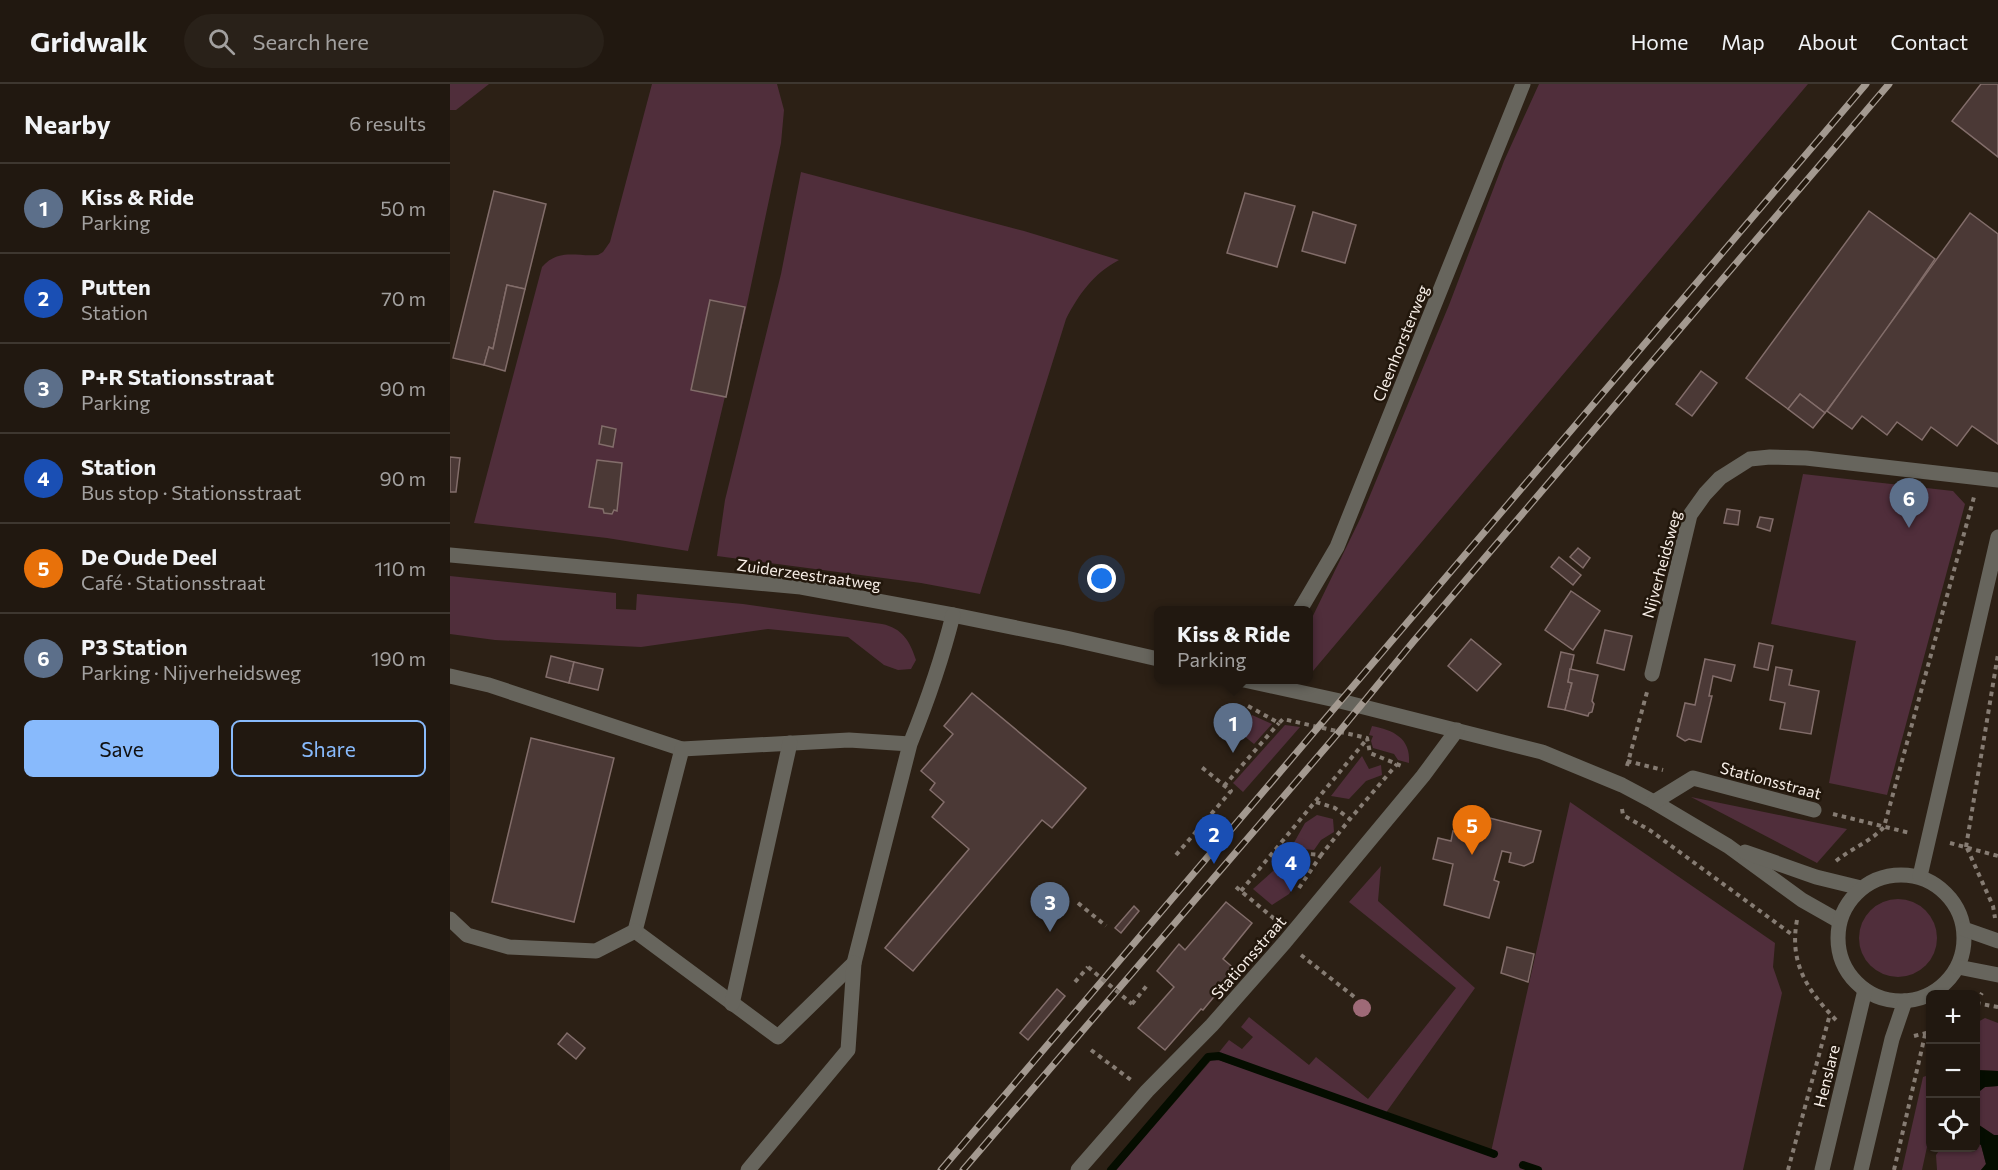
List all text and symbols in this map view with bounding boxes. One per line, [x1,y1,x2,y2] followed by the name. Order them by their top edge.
[184,14,604,68] search box
[30,24,148,58] text: Gridwalk
[205,25,238,58] icon: search
[253,28,369,55] text: Search here
[1631,29,1688,54] text: Home
[1721,29,1765,54] text: Map
[1798,29,1857,54] text: About
[1890,29,1968,54] text: Contact
[24,108,111,139] text: Nearby
[349,111,426,135] text: 6 results
[81,183,194,210] text: Kiss & Ride
[39,196,48,220] text: 1
[380,196,426,220] text: 50 m
[81,210,150,234] text: Parking
[81,273,151,300] text: Putten
[1368,282,1432,404] street label: Cleenhorsterweg
[38,286,49,310] text: 2
[381,286,426,310] text: 70 m
[81,300,148,324] text: Station
[81,363,274,390] text: P+R Stationsstraat
[38,376,49,400] text: 3
[380,376,426,400] text: 90 m
[81,390,150,414] text: Parking
[81,453,156,480] text: Station
[37,466,50,490] text: 4
[380,466,426,490] text: 90 m
[1890,478,1928,528] pin: 6
[81,480,301,504] text: Bus stop · Stationsstraat
[1637,508,1685,620] street label: Nijverheidsweg
[81,543,217,570] text: De Oude Deel
[736,554,883,594] street label: Zuiderzeestraatweg
[38,556,49,580] text: 5
[375,556,426,580] text: 110 m
[1087,564,1116,593] your location
[81,570,266,594] text: Café · Stationsstraat
[1154,606,1313,684] popup
[1177,620,1290,647] text: Kiss & Ride
[81,633,187,660] text: P3 Station
[37,646,50,670] text: 6
[371,646,426,670] text: 190 m
[1177,647,1246,671] text: Parking
[81,660,301,684] text: Parking · Nijverheidsweg
[1214,704,1252,753] pin: 1
[24,720,219,777] button: Save
[231,720,426,777] button: Share
[1718,757,1824,803] street label: Stationsstraat
[1452,806,1492,855] pin: 5
[1194,814,1233,864] pin: 2
[1272,842,1310,892] pin: 4
[1030,882,1070,932] pin: 3
[1207,911,1290,1003] street label: Stationsstraat
[1926,990,1980,1152] map controls
[1926,990,1980,1044] button: +
[1809,1043,1843,1109] street label: Henslare
[1926,1044,1980,1098] button: −
[1926,1098,1980,1152] button: locate

